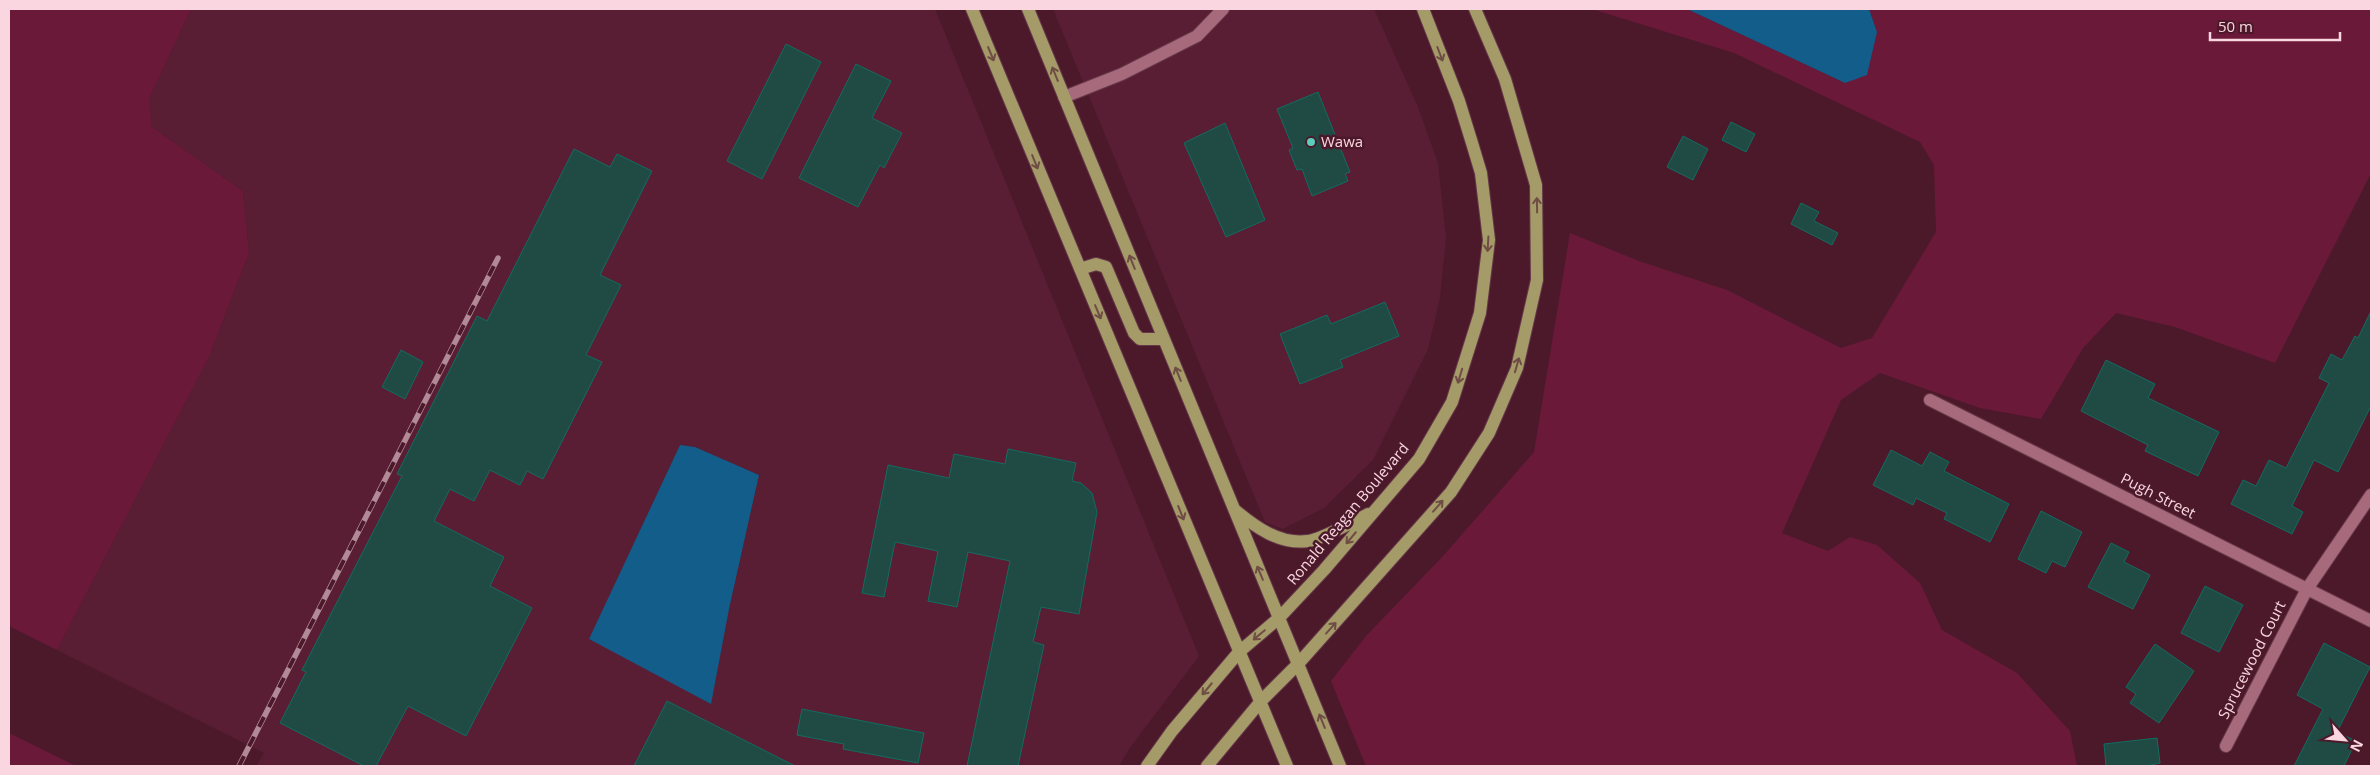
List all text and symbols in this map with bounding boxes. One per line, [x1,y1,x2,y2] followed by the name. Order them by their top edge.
[2210,10,2340,42] scale bar
[2218,16,2253,36] text: 50 m
[986,46,996,61] one-way arrow
[1436,46,1446,61] one-way arrow
[1050,67,1059,82] one-way arrow
[1321,131,1363,151] place label: Wawa
[1305,136,1317,148] marker: Wawa
[1031,154,1041,169] one-way arrow
[1532,197,1542,214] one-way arrow
[1483,236,1492,252] one-way arrow
[1127,255,1136,270] one-way arrow
[1093,304,1103,319] one-way arrow
[1513,357,1523,373] one-way arrow
[1173,367,1182,382] one-way arrow
[1454,368,1464,384] one-way arrow
[1282,438,1413,589] street label: Ronald Reagan Boulevard
[2118,468,2199,522] street label: Pugh Street
[1433,500,1444,513] one-way arrow
[1177,504,1186,520] one-way arrow
[1345,532,1356,545] one-way arrow
[1255,566,1265,581] one-way arrow
[2213,597,2290,722] street label: Sprucewood Court
[1325,621,1337,634] one-way arrow
[1253,629,1266,640] one-way arrow
[1202,683,1213,696] one-way arrow
[1316,714,1326,729] one-way arrow
[2320,715,2370,765] north arrow
[2346,737,2368,756] text: N

